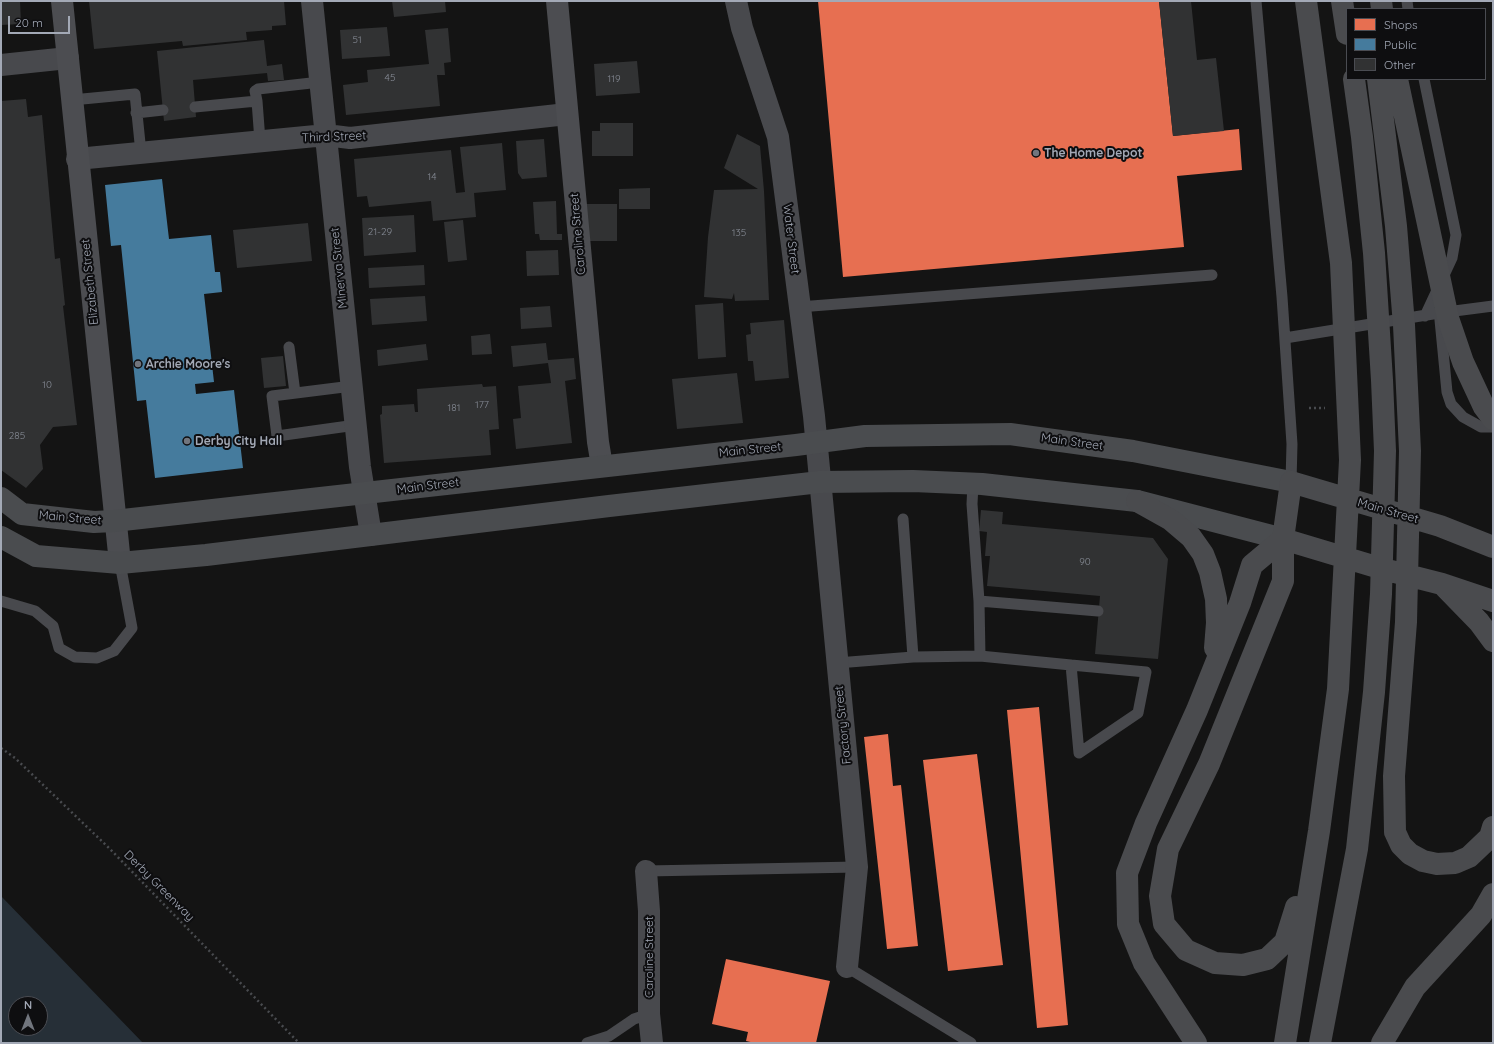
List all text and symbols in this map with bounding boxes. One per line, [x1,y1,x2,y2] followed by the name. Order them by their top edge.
[10,8,72,34] scale bar
[1346,8,1486,80] legend
[15,15,43,30] text: 20 m
[1384,17,1418,32] text: Shops
[352,34,362,46] house number: 51
[1384,37,1417,52] text: Public
[1384,57,1415,72] text: Other
[385,72,395,84] house number: 45
[608,73,620,85] house number: 119
[302,129,366,145] street label: Third Street
[1044,146,1142,160] place label: The Home Depot
[1031,148,1041,158] marker: The Home Depot
[428,171,436,183] house number: 14
[567,193,589,275] street label: Caroline Street
[780,203,802,275] street label: Water Street
[368,226,392,238] house number: 21-29
[328,227,350,309] street label: Minerva Street
[732,227,746,239] house number: 135
[78,238,102,326] street label: Elizabeth Street
[146,357,230,371] place label: Archie Moore's
[133,359,143,369] marker: Archie Moore's
[42,379,52,391] house number: 10
[475,399,489,411] house number: 177
[448,402,460,414] house number: 181
[9,430,25,442] house number: 285
[1040,431,1104,453] street label: Main Street
[195,434,282,448] place label: Derby City Hall
[182,436,192,446] marker: Derby City Hall
[718,440,782,460] street label: Main Street
[396,475,460,497] street label: Main Street
[1356,495,1420,527] street label: Main Street
[38,508,102,528] street label: Main Street
[1079,556,1091,568] house number: 90
[832,685,854,765] street label: Factory Street
[121,848,197,924] street label: Derby Greenway
[642,916,656,998] street label: Caroline Street
[8,996,48,1036] north arrow
[24,998,32,1012] text: N

